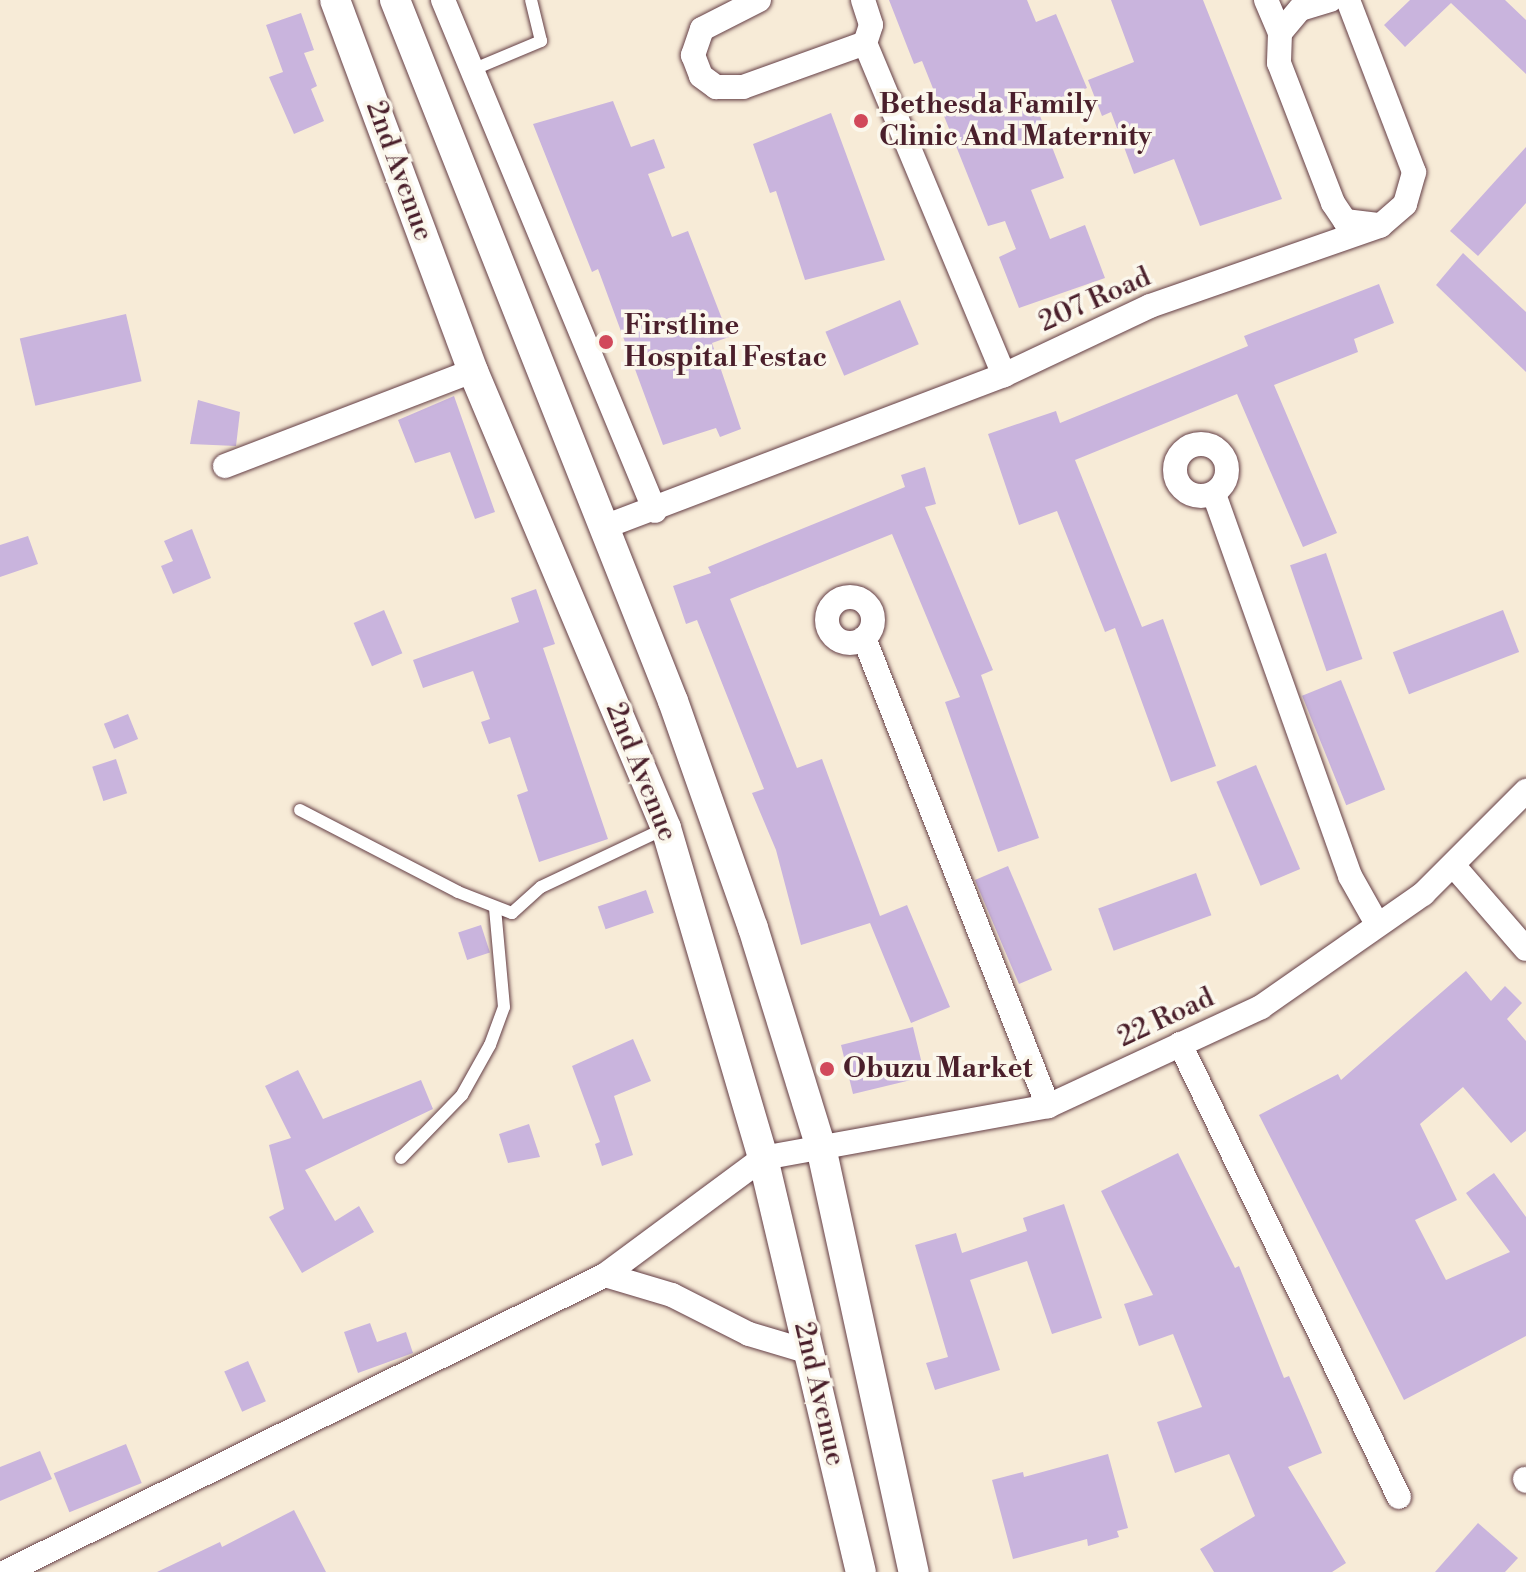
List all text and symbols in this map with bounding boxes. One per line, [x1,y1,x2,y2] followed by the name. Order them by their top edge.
[879,88,1152,154] place label: Bethesda Family Clinic And Maternity
[358,96,440,246] street label: 2nd Avenue
[850,110,872,132] marker: Bethesda Family Clinic And Maternity
[1034,260,1156,340] street label: 207 Road
[624,309,827,375] place label: Firstline Hospital Festac
[595,331,617,353] marker: Firstline Hospital Festac
[598,698,684,846] street label: 2nd Avenue
[1112,981,1220,1055] street label: 22 Road
[843,1052,1032,1086] place label: Obuzu Market
[818,1060,836,1078] marker: Obuzu Market
[786,1319,852,1469] street label: 2nd Avenue

